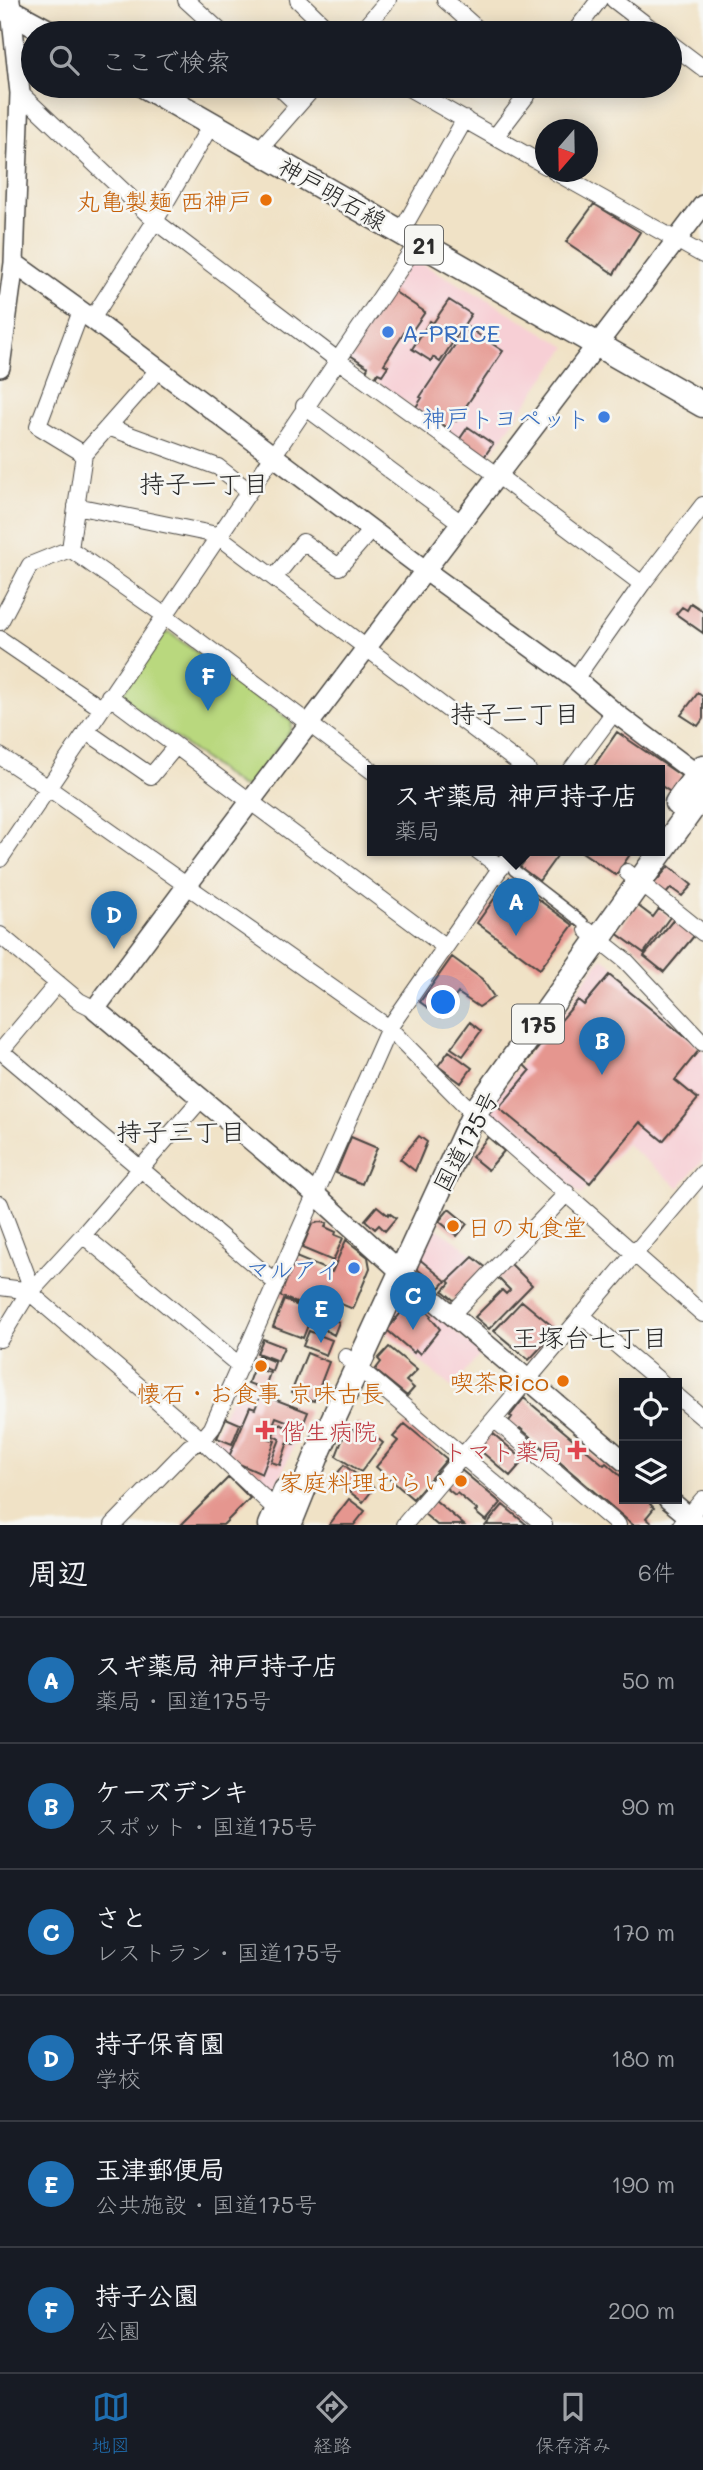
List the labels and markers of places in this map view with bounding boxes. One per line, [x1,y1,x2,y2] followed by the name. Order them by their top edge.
[76,185,252,216] place label: 丸亀製麺 西神戸
[258,192,274,208] marker: 丸亀製麺 西神戸
[402,317,500,348] place label: A-PRICE
[380,324,396,340] marker: A-PRICE
[422,402,590,433] place label: 神戸トヨペット
[596,409,612,425] marker: 神戸トヨペット
[185,653,231,711] pin: F
[493,878,539,936] pin: A
[91,891,137,949] pin: D
[579,1017,625,1075] pin: B
[467,1211,587,1242] place label: 日の丸食堂
[445,1218,461,1234] marker: 日の丸食堂
[246,1253,340,1284] place label: マルアイ
[346,1260,362,1276] marker: マルアイ
[390,1272,436,1330] pin: C
[298,1285,344,1343] pin: E
[253,1358,269,1374] marker: 懐石・お食事 京味古長
[450,1366,549,1397] place label: 喫茶Rico
[555,1373,571,1389] marker: 喫茶Rico
[137,1377,385,1408] place label: 懐石・お食事 京味古長
[281,1415,377,1446] place label: 偕生病院
[255,1420,275,1440] marker: 偕生病院
[443,1435,563,1466] place label: トマト薬局
[569,1442,585,1458] marker: トマト薬局
[279,1466,447,1497] place label: 家庭料理むらい
[453,1473,469,1489] marker: 家庭料理むらい

